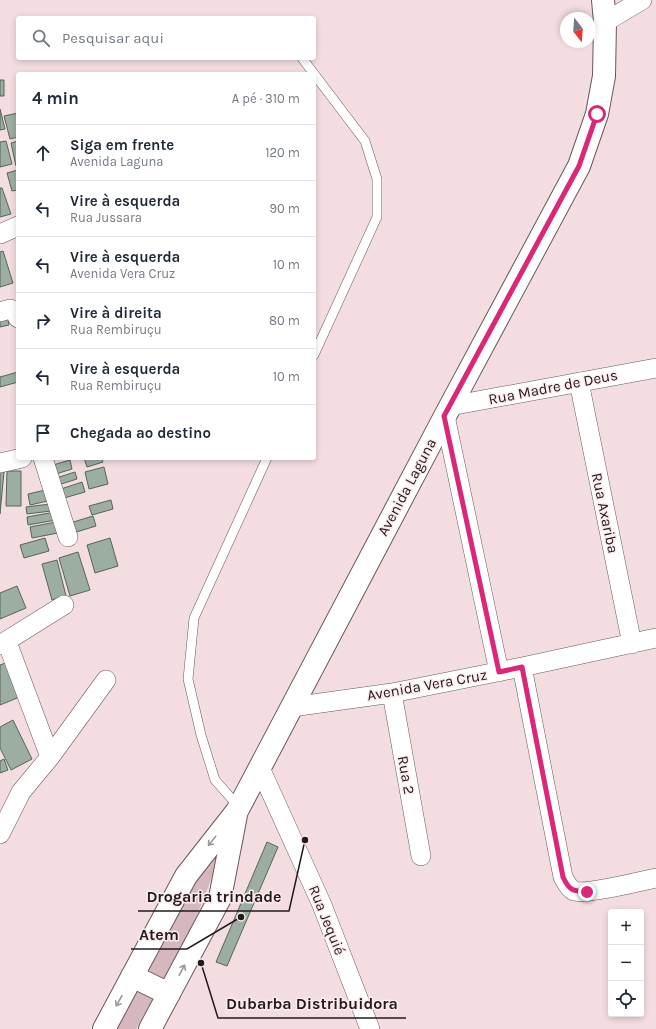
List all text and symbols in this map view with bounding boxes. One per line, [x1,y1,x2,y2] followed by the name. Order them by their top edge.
[560,12,596,48] north arrow
[16,16,316,60] search box
[30,27,52,49] icon: search
[62,29,164,47] text: Pesquisar aqui
[32,88,79,108] text: 4 min
[232,91,300,106] text: A pé · 310 m
[588,105,606,123] route start
[70,136,174,154] text: Siga em frente
[32,142,54,164] icon: ahead
[265,145,300,160] text: 120 m
[70,154,164,169] text: Avenida Laguna
[70,192,180,210] text: Vire à esquerda
[32,198,54,220] icon: left
[269,201,300,216] text: 90 m
[70,210,142,225] text: Rua Jussara
[70,248,180,266] text: Vire à esquerda
[32,254,54,276] icon: left
[273,257,300,272] text: 10 m
[70,266,175,281] text: Avenida Vera Cruz
[70,304,162,322] text: Vire à direita
[32,310,54,332] icon: right
[269,313,300,328] text: 80 m
[70,322,162,337] text: Rua Rembiruçu
[70,360,180,378] text: Vire à esquerda
[32,366,54,388] icon: left
[487,366,619,408] street label: Rua Madre de Deus
[273,369,300,384] text: 10 m
[70,378,162,393] text: Rua Rembiruçu
[32,422,54,444] icon: arrive
[70,424,211,442] text: Chegada ao destino
[374,435,440,539] street label: Avenida Laguna
[588,471,622,555] street label: Rua Axariba
[366,666,488,704] street label: Avenida Vera Cruz
[394,754,418,796] street label: Rua 2
[208,836,217,847] one-way arrow
[305,882,349,958] street label: Rua Jequié
[138,883,289,911] callout: Drogaria trindade
[578,883,596,901] route end
[146,887,282,906] text: Drogaria trindade
[608,909,644,1017] map controls
[608,909,644,945] button: +
[131,921,187,949] callout: Atem
[139,925,179,944] text: Atem
[608,945,644,981] button: −
[178,964,186,976] one-way arrow
[608,981,644,1017] button: locate
[218,990,406,1018] callout: Dubarba Distribuidora
[226,994,398,1013] text: Dubarba Distribuidora
[114,995,122,1007] one-way arrow

